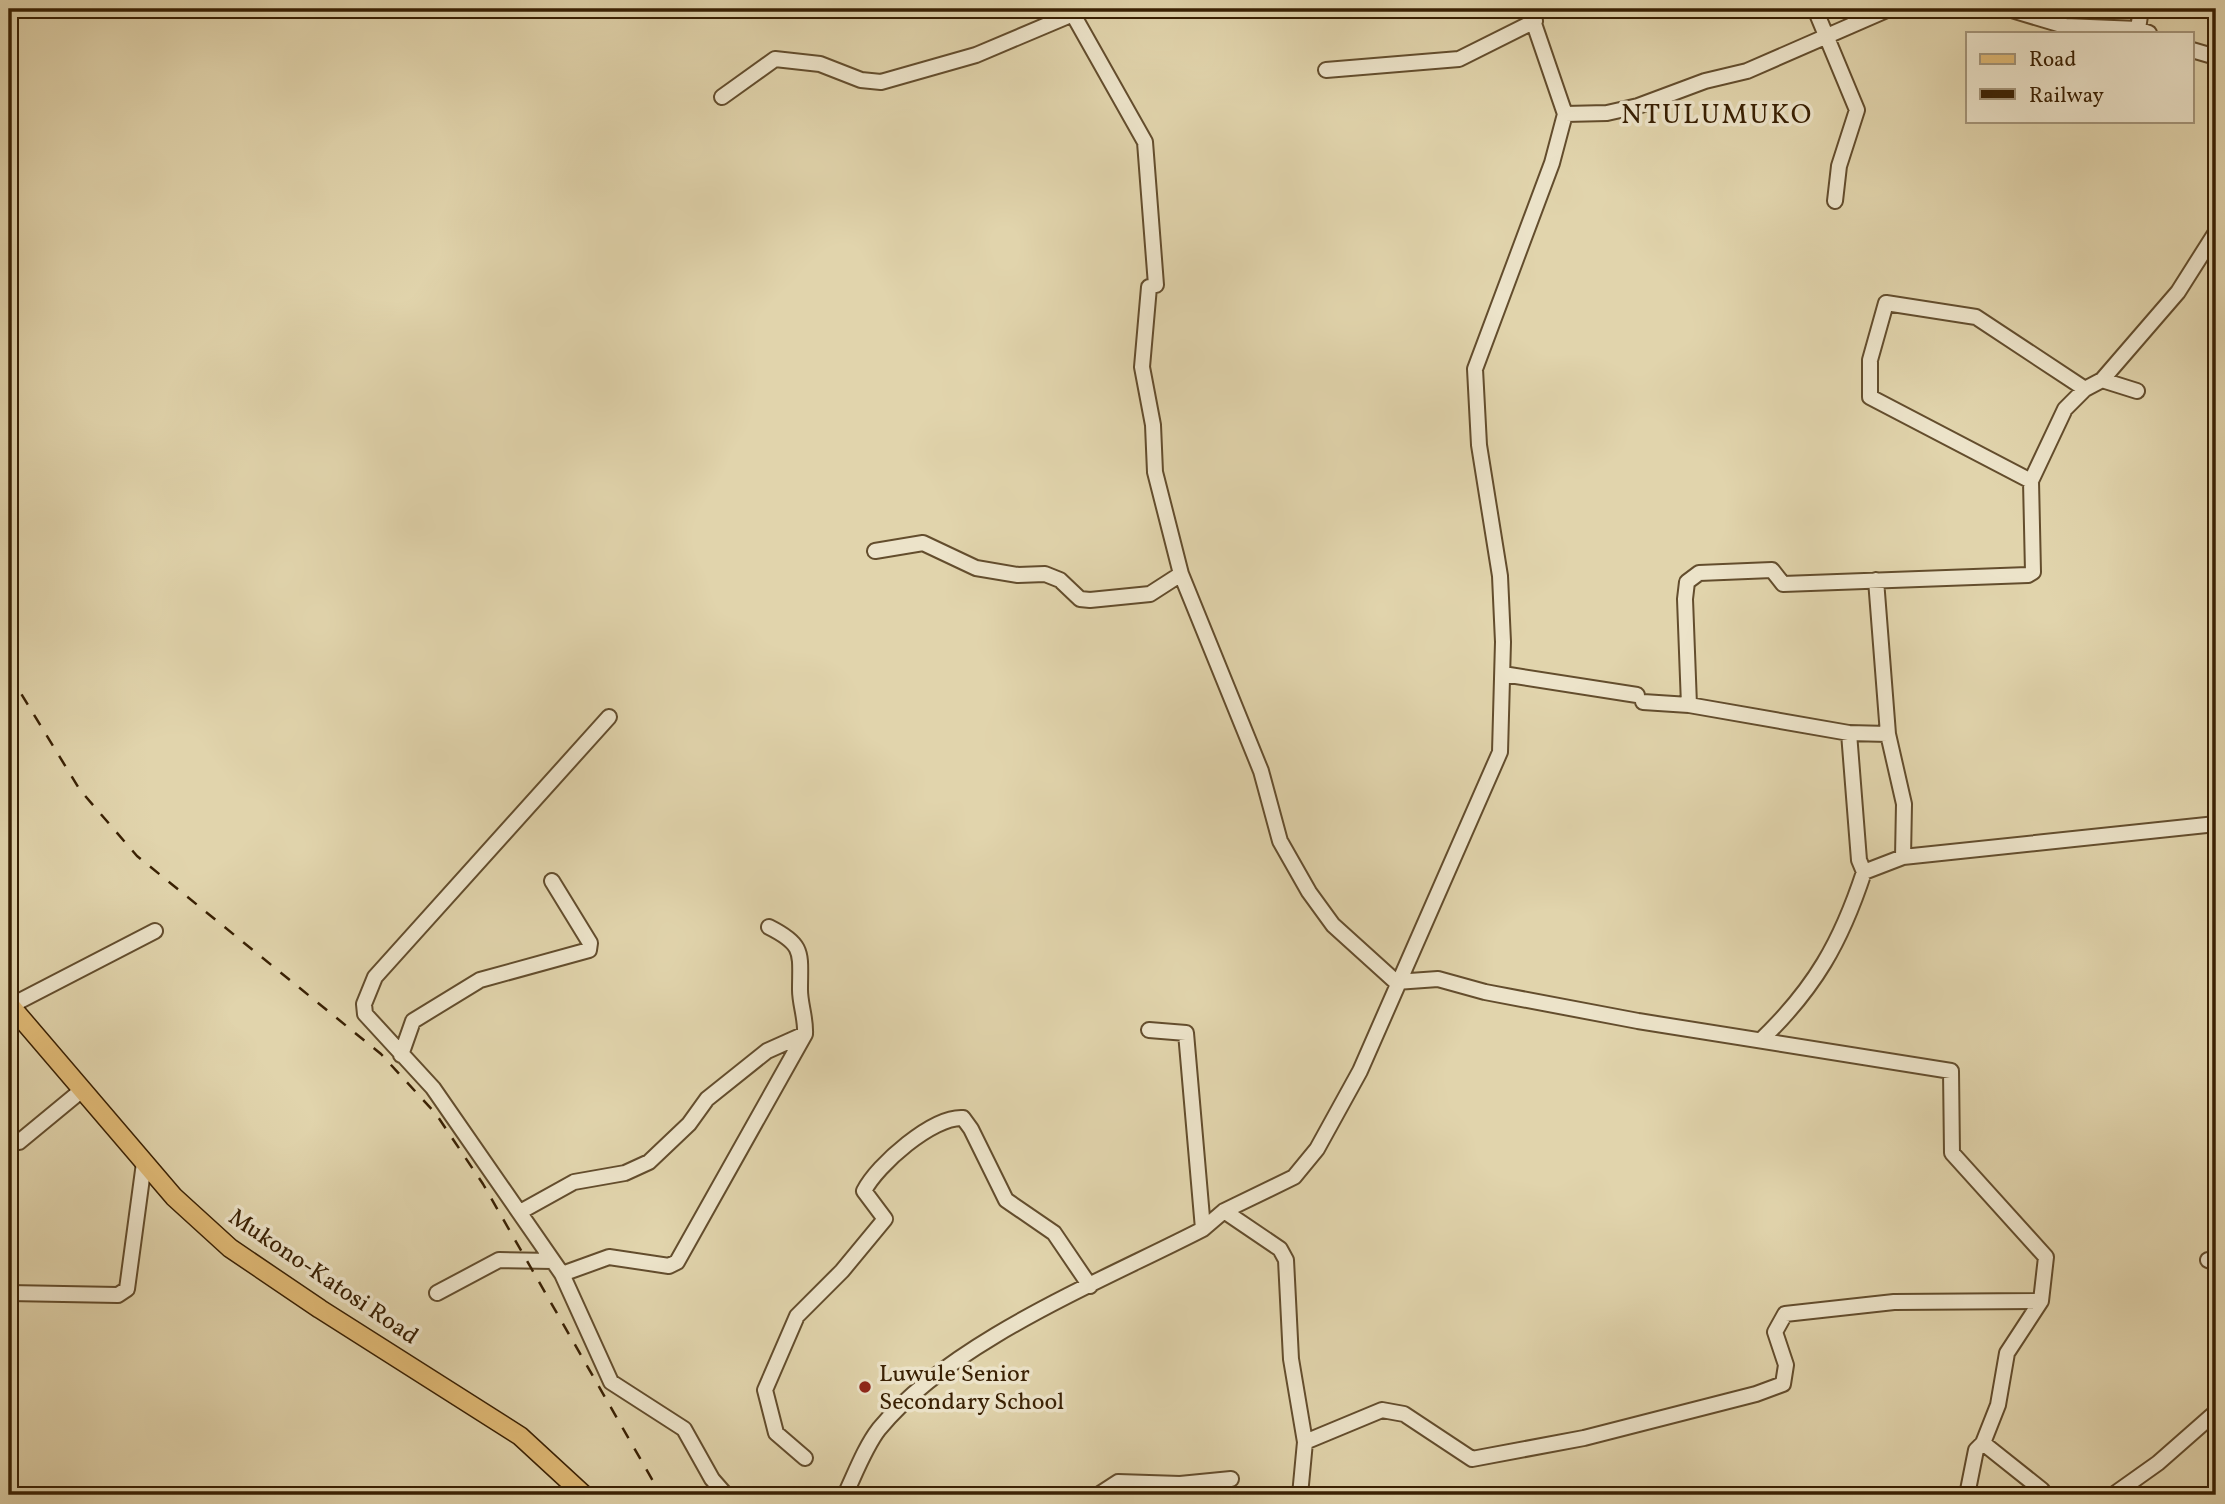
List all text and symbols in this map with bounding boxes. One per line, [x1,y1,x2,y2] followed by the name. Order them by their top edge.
[1966,32,2194,122] legend
[2029,46,2076,75] text: Road
[2029,82,2105,111] text: Railway
[1621,96,1813,135] district label: NTULUMUKO
[221,1201,425,1354] street label: Mukono-Katosi Road
[879,1358,1064,1420] place label: Luwule Senior Secondary School
[857,1379,873,1395] marker: Luwule Senior Secondary School

